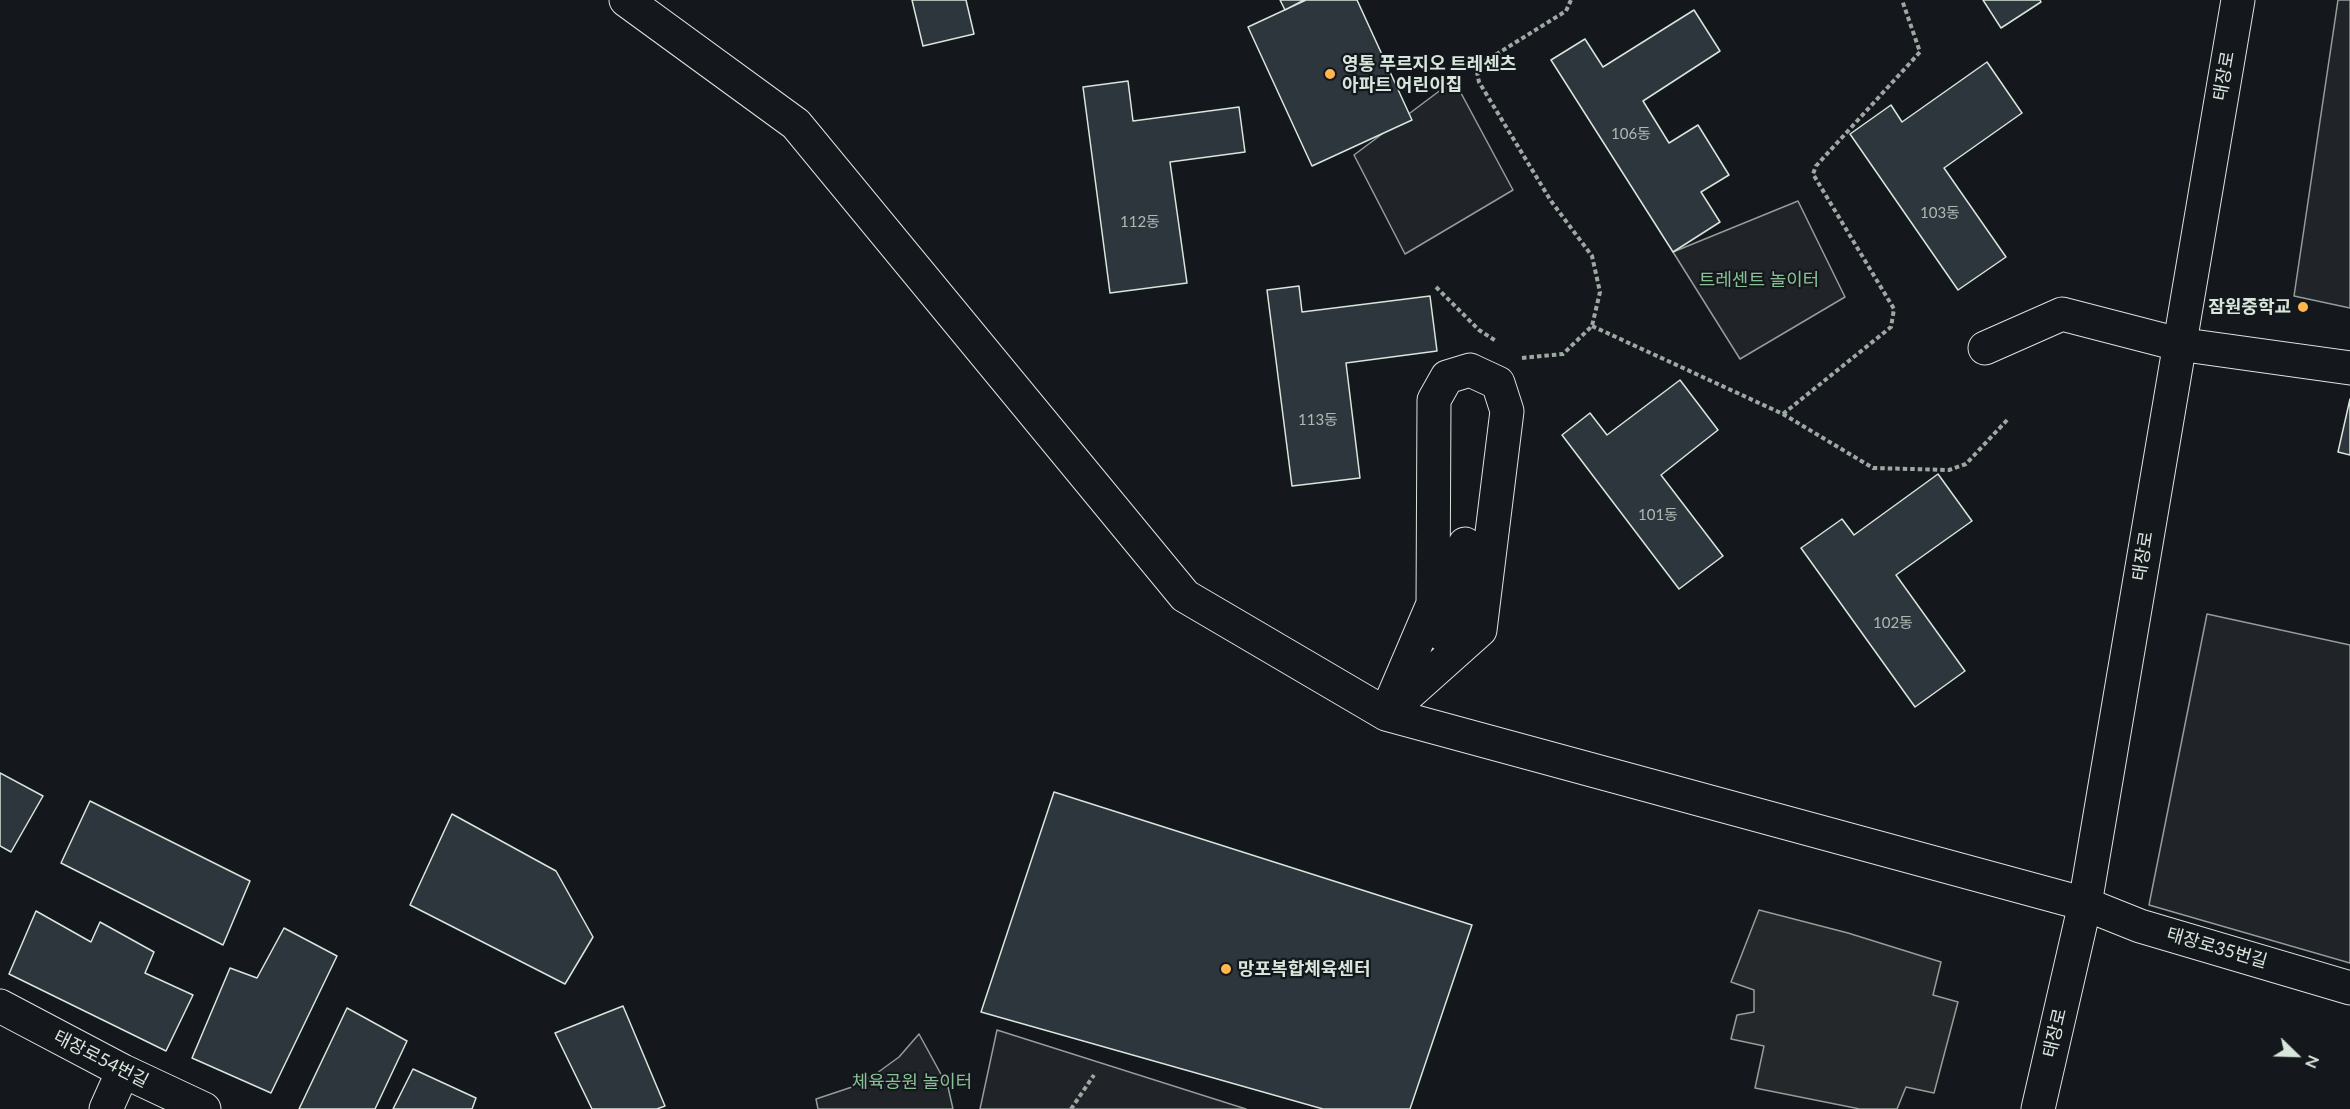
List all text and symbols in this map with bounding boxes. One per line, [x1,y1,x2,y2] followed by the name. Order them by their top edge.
[2209,50,2239,102] street label: 태장로
[1342,53,1516,96] place label: 영통 푸르지오 트레센츠 아파트 어린이집
[1323,67,1337,81] marker: 영통 푸르지오 트레센츠 아파트 어린이집
[1611,125,1651,143] house number: 106동
[1920,204,1960,222] house number: 103동
[1120,213,1160,231] house number: 112동
[1699,269,1819,291] park label: 트레센트 놀이터
[2208,296,2291,318] place label: 잠원중학교
[2296,300,2310,314] marker: 잠원중학교
[1298,411,1338,429] house number: 113동
[1638,506,1678,524] house number: 101동
[2128,530,2158,582] street label: 태장로
[1873,614,1913,632] house number: 102동
[2164,923,2270,973] street label: 태장로35번길
[1238,958,1370,980] place label: 망포복합체육센터
[1219,962,1233,976] marker: 망포복합체육센터
[2039,1006,2071,1060] street label: 태장로
[2266,1025,2326,1085] north arrow
[50,1026,152,1092] street label: 태장로54번길
[2302,1053,2324,1072] text: N
[852,1071,972,1093] park label: 체육공원 놀이터

